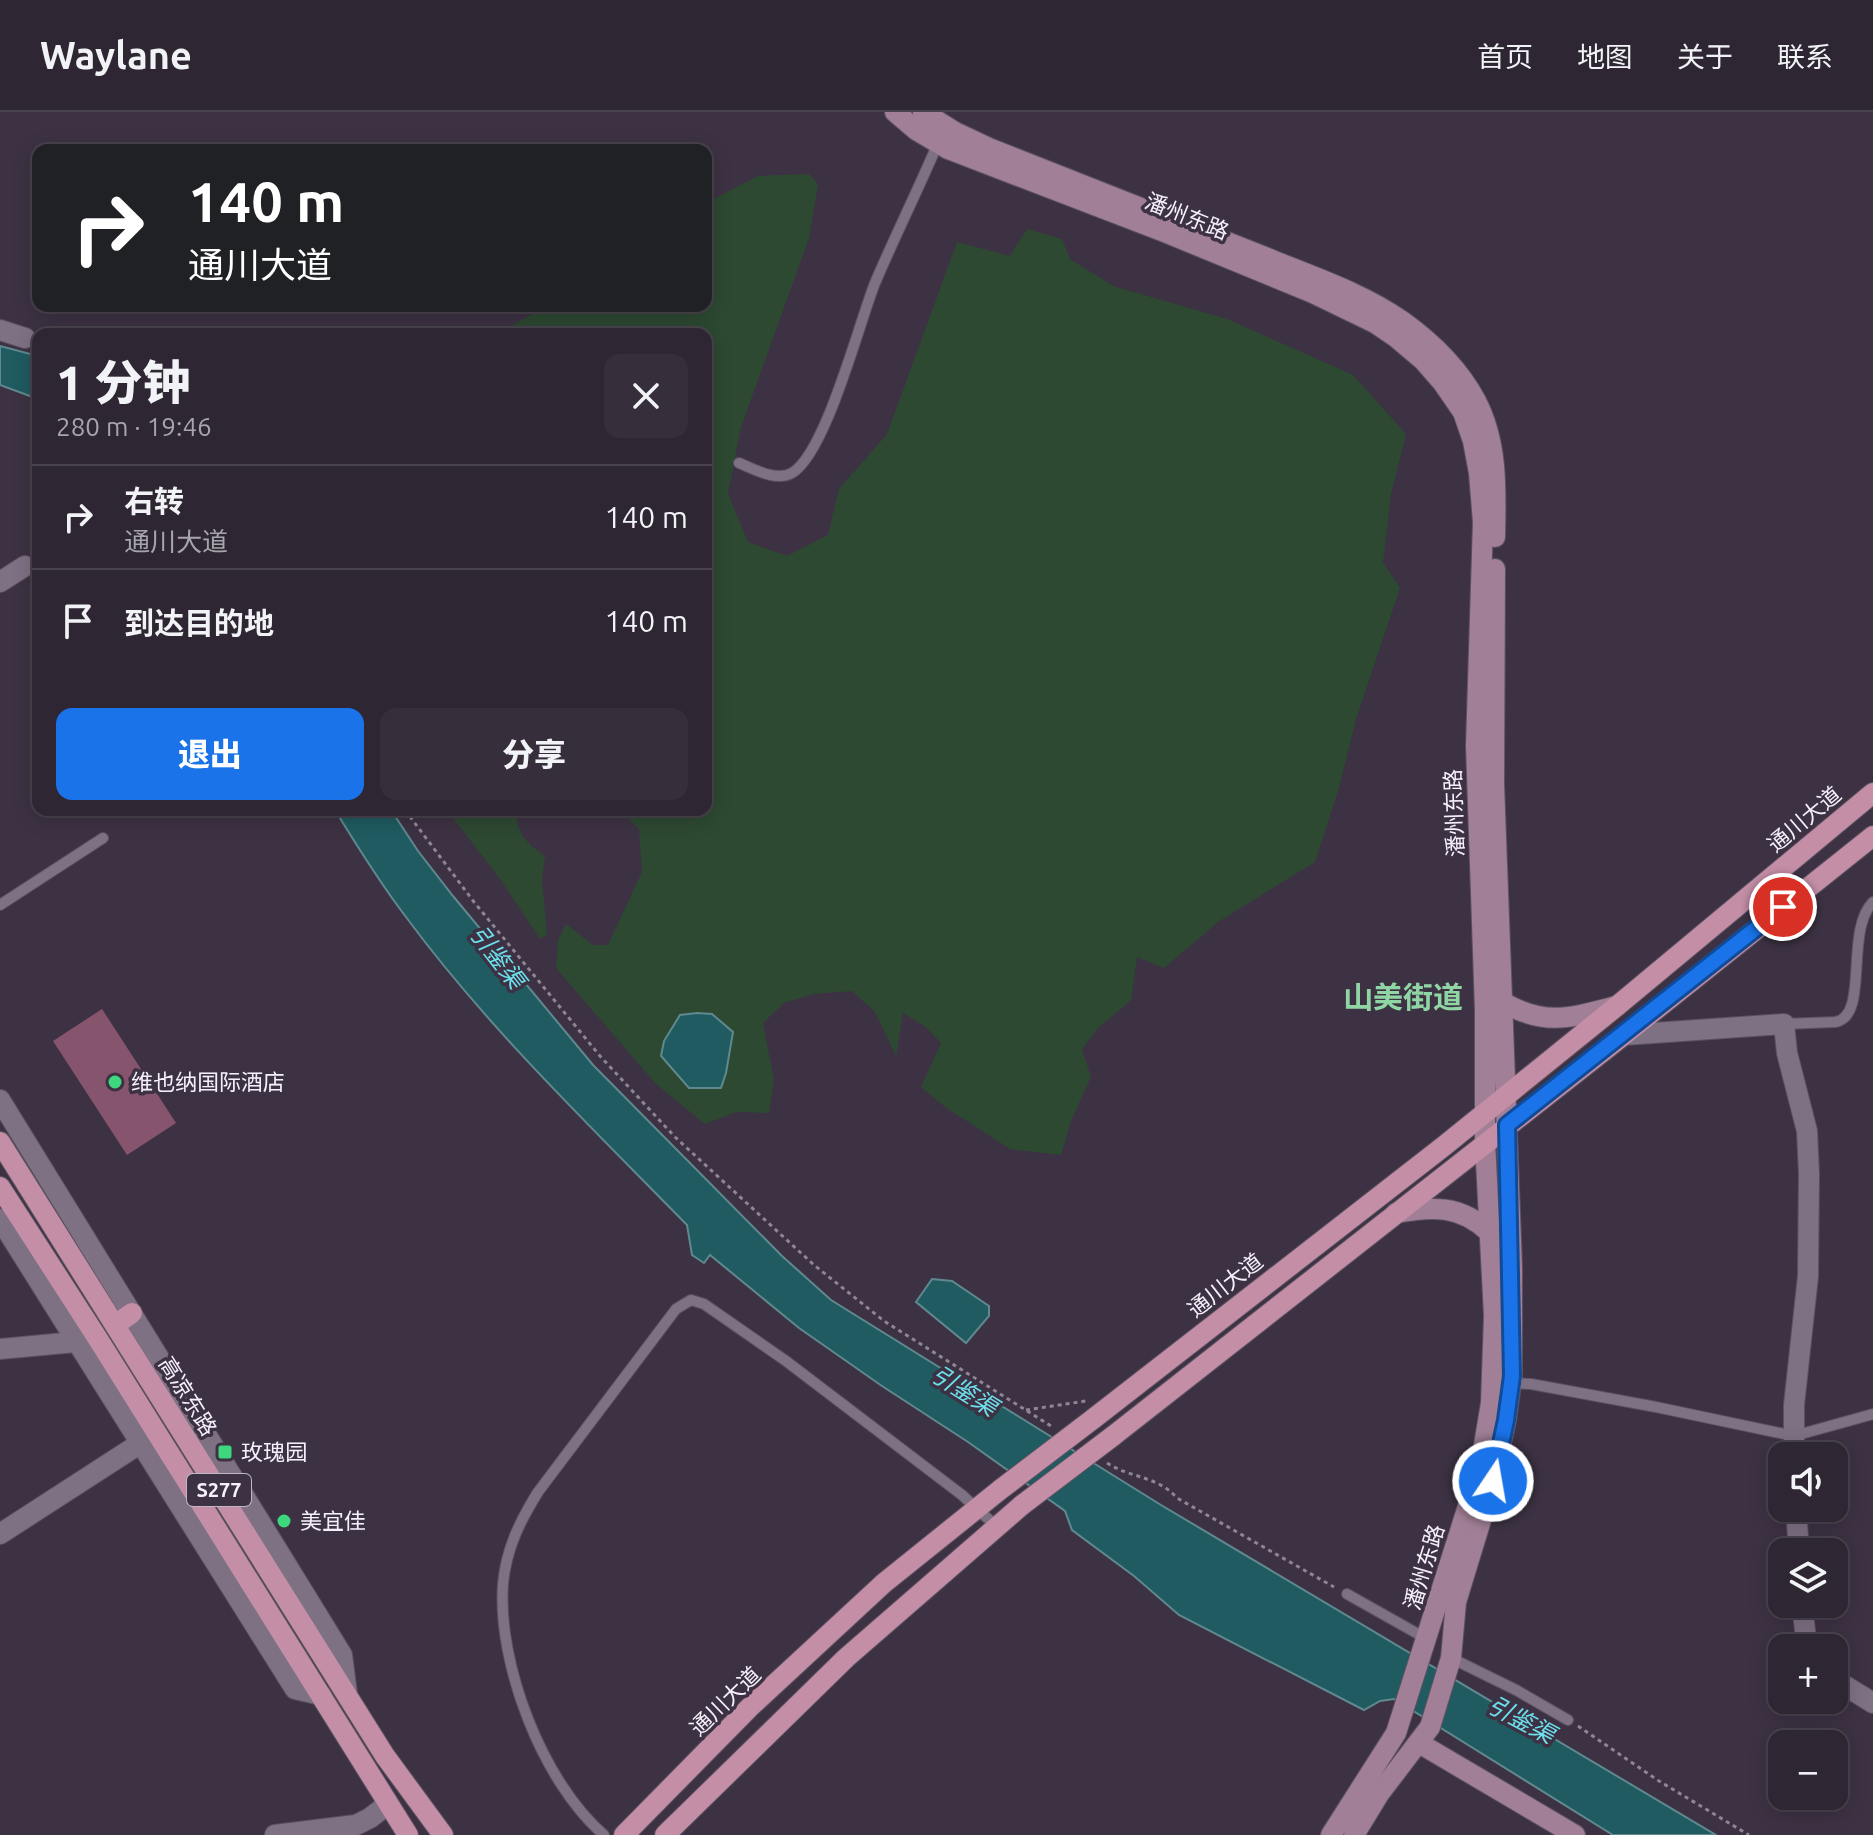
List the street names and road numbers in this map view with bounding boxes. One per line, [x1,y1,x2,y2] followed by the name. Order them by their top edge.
[1142,187,1233,244] street label: 潘州东路
[1439,769,1468,857] street label: 潘州东路
[1762,781,1845,856] street label: 通川大道
[1182,1248,1267,1322] street label: 通川大道
[155,1352,222,1440] street label: 高凉东路
[187,1474,251,1506] road number: S277
[1399,1521,1448,1613] street label: 潘州东路
[684,1661,765,1740] street label: 通川大道

